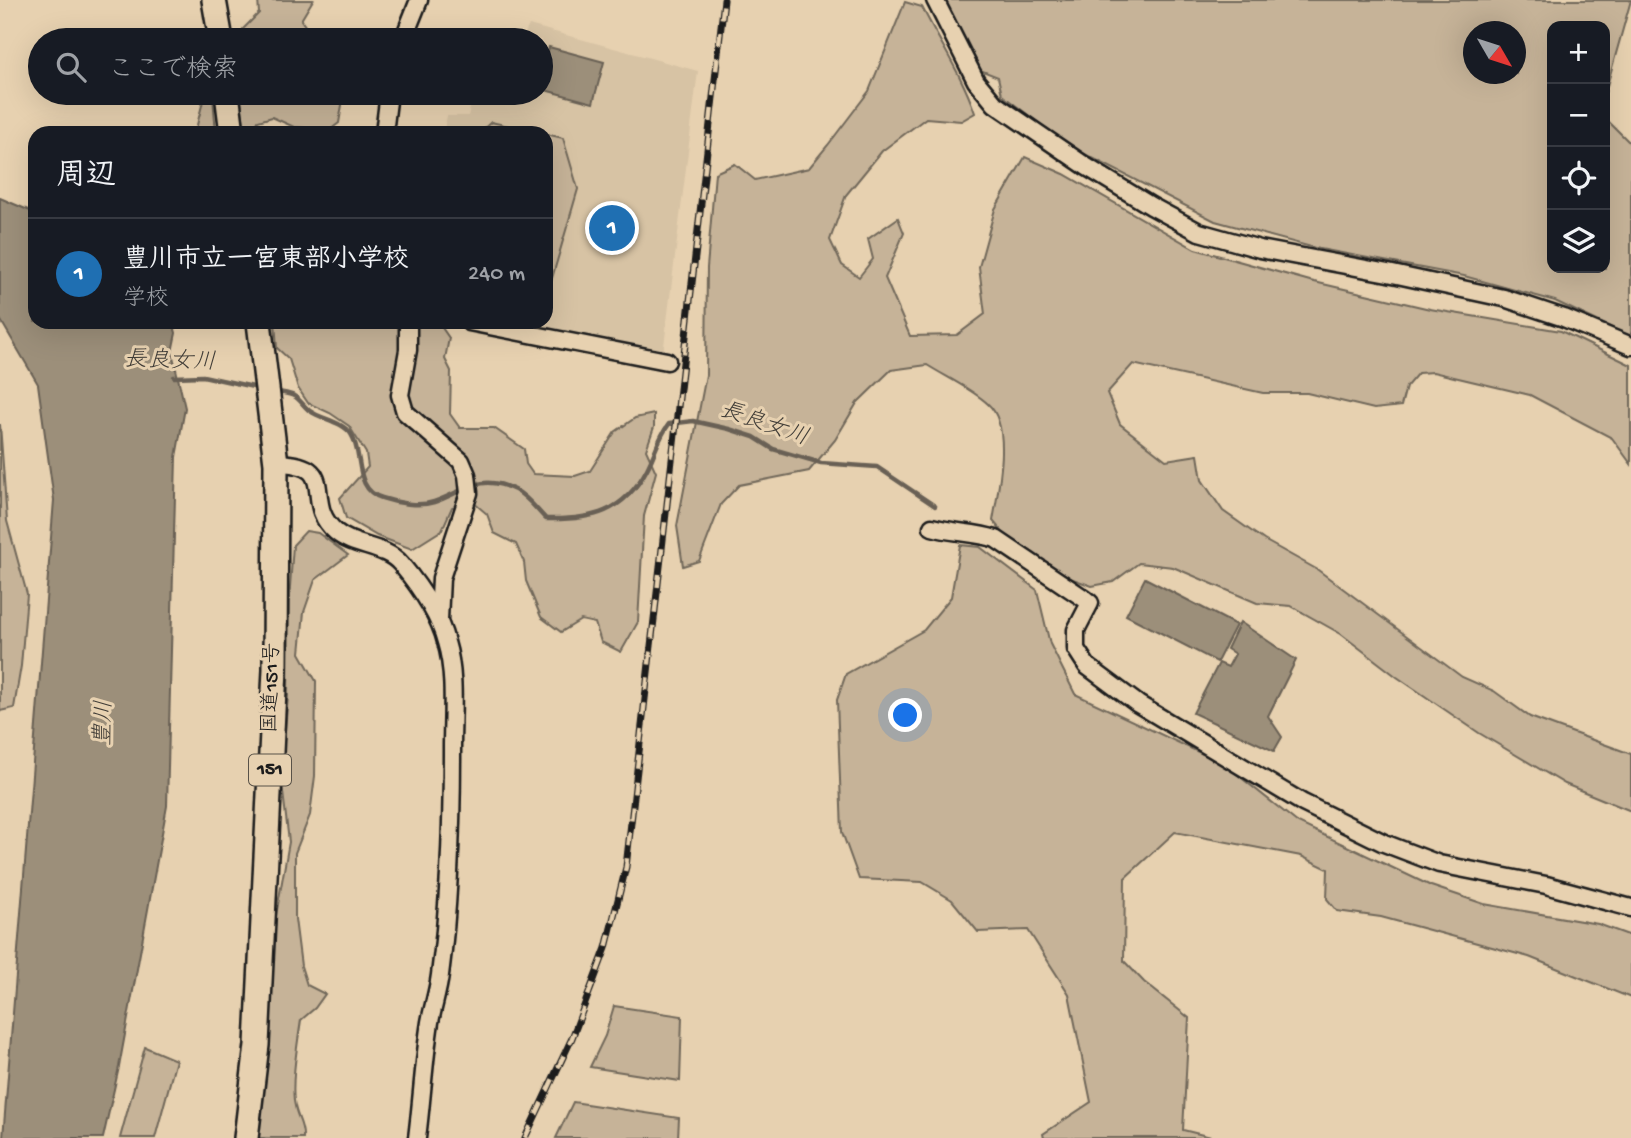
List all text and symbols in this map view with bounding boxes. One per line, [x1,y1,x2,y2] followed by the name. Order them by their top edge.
[1463,21,1526,84] north arrow
[1547,21,1610,273] map controls
[1547,21,1610,84] button: +
[28,28,553,105] search box
[52,48,90,86] icon: search
[108,56,238,87] text: ここで検索
[1547,84,1610,147] button: −
[1547,147,1610,210] button: locate
[56,160,116,195] text: 周辺
[589,202,635,254] pin: 1
[1547,210,1610,273] button: layers
[123,246,409,277] text: 豊川市立一宮東部小学校
[74,261,84,288] text: 1
[468,261,525,288] text: 240 m
[123,286,169,313] text: 学校
[124,346,216,377] water label: 長良女川
[716,396,812,453] water label: 長良女川
[258,642,287,734] street label: 国道151号
[888,698,922,732] your location
[90,700,119,746] water label: 豊川
[249,754,291,786] road number: 151

